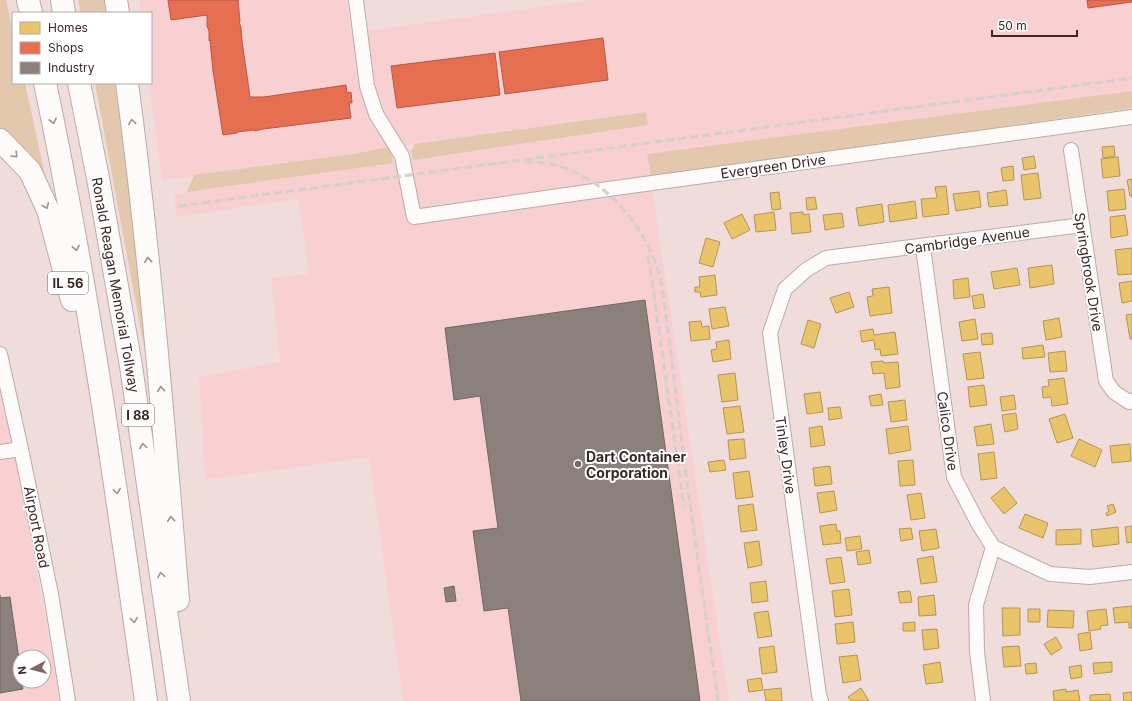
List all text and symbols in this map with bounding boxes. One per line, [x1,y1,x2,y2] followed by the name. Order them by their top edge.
[12,12,152,84] legend
[992,12,1077,38] scale bar
[998,18,1027,33] text: 50 m
[48,20,88,35] text: Homes
[48,40,84,55] text: Shops
[48,60,95,75] text: Industry
[49,118,57,124] one-way arrow
[128,119,137,125] one-way arrow
[10,150,18,158] one-way arrow
[719,150,827,182] street label: Evergreen Drive
[89,176,143,394] street label: Ronald Reagan Memorial Tollway
[41,202,49,210] one-way arrow
[1071,211,1107,333] street label: Springbrook Drive
[903,223,1031,257] street label: Cambridge Avenue
[71,244,80,251] one-way arrow
[144,257,153,263] one-way arrow
[48,272,88,294] road number: IL 56
[156,386,165,392] one-way arrow
[934,390,962,472] street label: Calico Drive
[122,404,154,426] road number: I 88
[772,415,800,495] street label: Tinley Drive
[139,443,148,450] one-way arrow
[586,448,686,481] place label: Dart Container Corporation
[573,459,583,469] marker: Dart Container Corporation
[21,484,53,570] street label: Airport Road
[112,488,121,494] one-way arrow
[167,516,176,522] one-way arrow
[157,572,166,578] one-way arrow
[129,617,138,623] one-way arrow
[12,649,52,689] north arrow
[15,665,30,675] text: N

